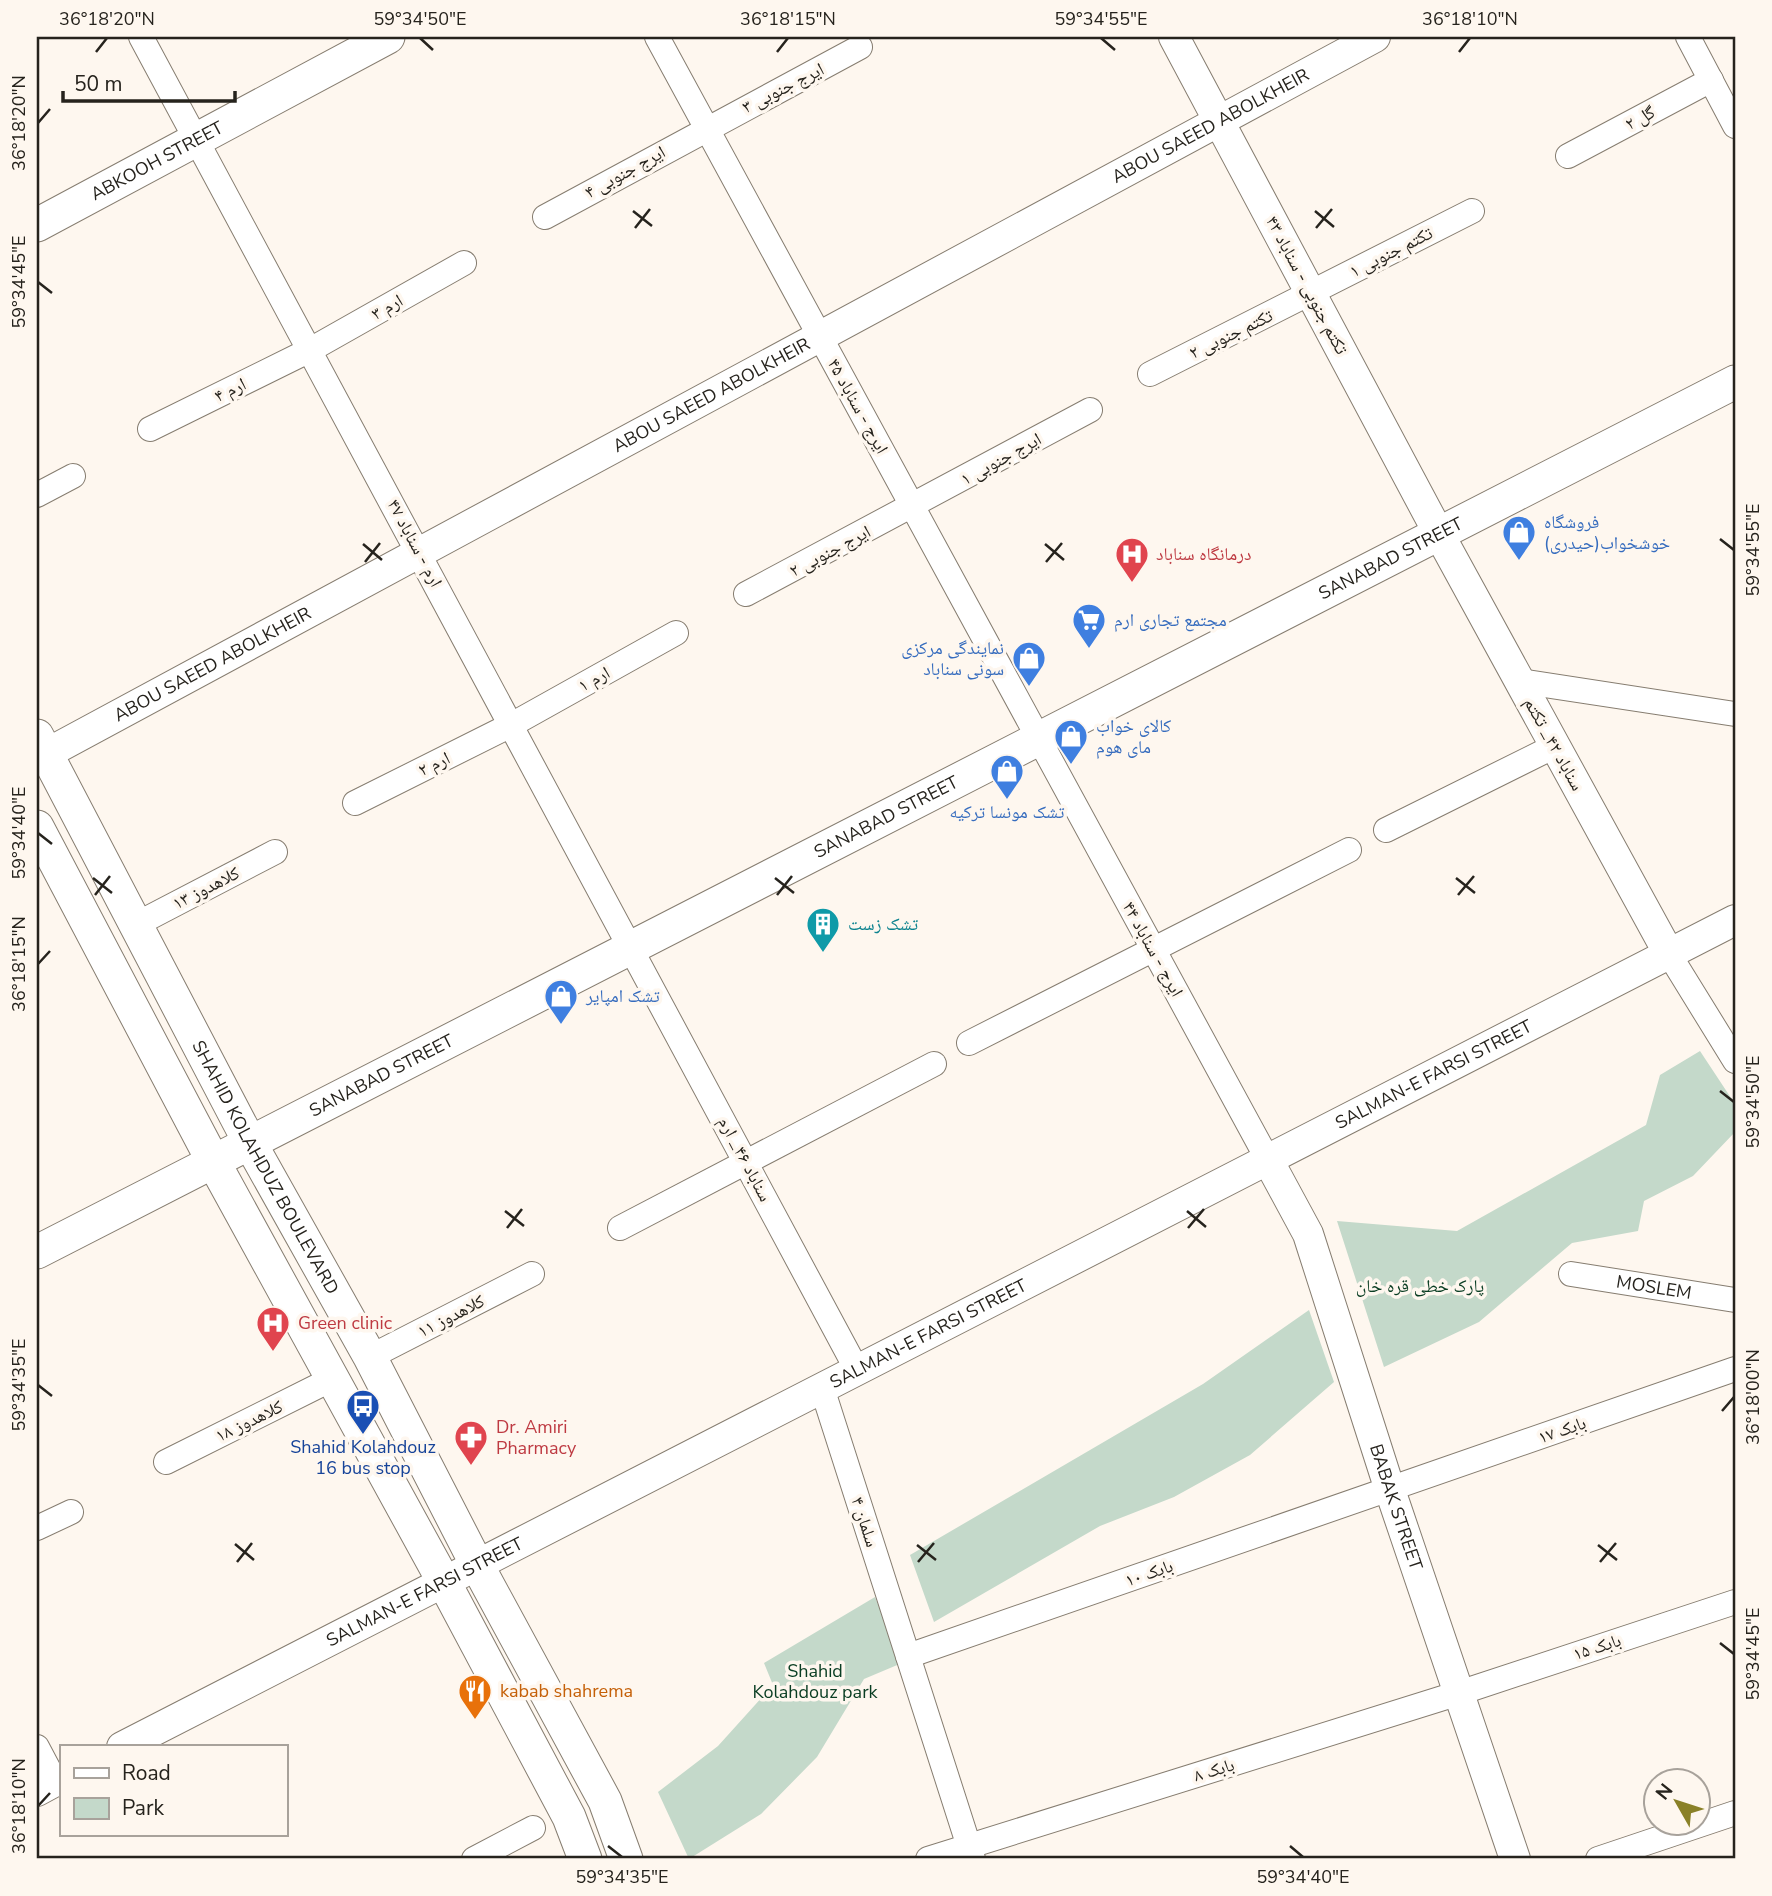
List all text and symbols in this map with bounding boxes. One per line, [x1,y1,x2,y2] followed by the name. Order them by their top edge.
[59,7,155,31] text: 36°18'20"N
[374,7,467,31] text: 59°34'50"E
[740,7,836,31] text: 36°18'15"N
[1055,7,1148,31] text: 59°34'55"E
[1422,7,1518,31] text: 36°18'10"N
[738,57,828,119] street label: ایرج جنوبی ۳
[63,60,234,104] scale bar
[1107,63,1313,189] street label: ABOU SAEED ABOLKHEIR
[74,70,123,98] text: 50 m
[7,75,31,171] text: 36°18'20"N
[1621,100,1660,136] street label: گل ۲
[86,115,228,206] street label: ABKOOH STREET
[580,140,670,204] street label: ایرج جنوبی ۴
[1260,211,1354,359] street label: تکتم جنوبی - سناباد ۴۳
[1345,221,1437,283] street label: تکتم جنوبی ۱
[7,236,31,329] text: 59°34'45"E
[367,288,407,326] street label: ارم ۳
[1185,303,1277,365] street label: تکتم جنوبی ۲
[608,332,814,458] street label: ABOU SAEED ABOLKHEIR
[822,354,894,458] street label: ایرج - سناباد ۴۵
[210,372,250,408] street label: ارم ۴
[956,427,1046,491] street label: ایرج جنوبی ۱
[382,495,448,591] street label: ارم - سناباد ۴۷
[1741,504,1765,597] text: 59°34'55"E
[1544,510,1670,555] place label: فروشگاه خوشخواب(حیدری)
[1314,511,1467,605] street label: SANABAD STREET
[1500,513,1538,562] shop icon: فروشگاه خوشخواب(حیدری)
[785,520,875,582] street label: ایرج جنوبی ۲
[1113,535,1151,584] hospital icon: درمانگاه سناباد
[1156,542,1252,566] place label: درمانگاه سناباد
[109,601,315,727] street label: ABOU SAEED ABOLKHEIR
[1070,601,1108,650] supermarket icon: مجتمع تجاری ارم
[1114,608,1227,632] place label: مجتمع تجاری ارم
[901,636,1004,681] place label: نمایندگی مرکزی سونی سناباد
[1010,639,1048,688] shop icon: نمایندگی مرکزی سونی سناباد
[574,661,614,697] street label: ارم ۱
[1518,693,1590,795] street label: سناباد ۴۲_ تکتم
[1096,714,1172,759] place label: کالای خواب مای هوم
[1052,717,1090,766] shop icon: کالای خواب مای هوم
[414,746,454,782] street label: ارم ۲
[988,752,1026,801] shop icon: تشک مونسا ترکیه
[810,770,962,864] street label: SANABAD STREET
[7,787,31,880] text: 59°34'40"E
[950,800,1064,824] place label: تشک مونسا ترکیه
[168,861,244,915] street label: کلاهدوز ۱۳
[1117,897,1189,1001] street label: ایرج - سناباد ۴۴
[804,905,842,954] building icon: تشک زست
[848,912,918,936] place label: تشک زست
[7,916,31,1012] text: 36°18'15"N
[542,977,580,1026] shop icon: تشک امپایر
[585,984,660,1008] place label: تشک امپایر
[1331,1014,1536,1135] street label: SALMAN-E FARSI STREET
[305,1029,458,1122] street label: SANABAD STREET
[186,1036,344,1299] street label: SHAHID KOLAHDUZ BOULEVARD
[1741,1056,1765,1149] text: 59°34'50"E
[713,1112,777,1206] street label: سناباد ۴۶_ ارم
[1615,1269,1693,1305] street label: MOSLEM
[826,1273,1031,1394] street label: SALMAN-E FARSI STREET
[1356,1274,1484,1298] park label: پارک خطی قره خان
[413,1289,489,1343] street label: کلاهدوز ۱۱
[254,1304,292,1353] hospital icon: Green clinic
[298,1311,392,1335] place label: Green clinic
[7,1339,31,1432] text: 59°34'35"E
[1741,1349,1765,1445] text: 36°18'00"N
[344,1387,382,1436] bus stop icon: Shahid Kolahdouz 16 bus stop
[211,1394,287,1448] street label: کلاهدوز ۱۸
[1535,1411,1589,1449] street label: بابک ۱۷
[496,1415,577,1460] place label: Dr. Amiri Pharmacy
[452,1418,490,1467] pharmacy icon: Dr. Amiri Pharmacy
[290,1435,436,1480] place label: Shahid Kolahdouz 16 bus stop
[1364,1441,1428,1573] street label: BABAK STREET
[846,1494,884,1550] street label: سلمان ۴
[322,1531,527,1652] street label: SALMAN-E FARSI STREET
[1122,1554,1176,1592] street label: بابک ۱۰
[1741,1608,1765,1701] text: 59°34'45"E
[1570,1628,1624,1666] street label: بابک ۱۵
[752,1659,879,1704] park label: Shahid Kolahdouz park
[456,1672,494,1721] restaurant icon: kabab shahrema
[500,1679,633,1703] place label: kabab shahrema
[60,1745,287,1836] legend
[1191,1752,1237,1787] street label: بابک ۸
[7,1758,31,1854] text: 36°18'10"N
[122,1759,171,1787] text: Road
[1642,1766,1712,1836] north arrow
[1650,1778,1679,1806] text: N
[122,1794,164,1822] text: Park
[576,1865,669,1889] text: 59°34'35"E
[1257,1865,1350,1889] text: 59°34'40"E

